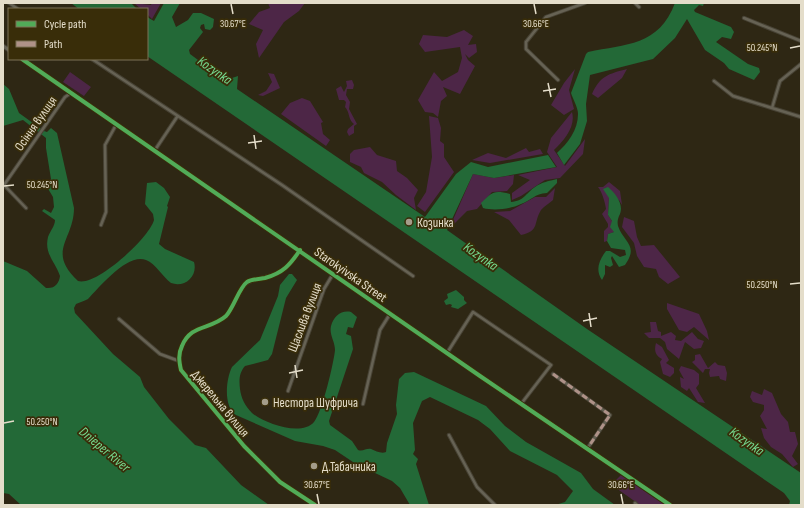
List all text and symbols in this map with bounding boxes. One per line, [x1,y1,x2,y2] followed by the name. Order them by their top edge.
[8,8,148,60] legend
[44,17,86,32] text: Cycle path
[220,18,246,30] text: 30.67°E
[523,18,549,30] text: 30.66°E
[44,37,62,52] text: Path
[747,42,777,54] text: 50.245°N
[194,52,236,89] water label: Kozynka
[11,93,60,154] street label: Осіння вулиця
[27,179,57,191] text: 50.245°N
[417,215,454,231] place label: Козинка
[404,217,414,227] marker: Козинка
[460,238,502,275] water label: Kozynka
[311,244,390,306] street label: Starokyivska Street
[746,279,778,291] text: 50.250°N
[284,281,325,354] street label: Щаслива вулиця
[188,367,253,440] street label: Джерельна вулиця
[273,395,358,411] place label: Нестора Шуфрича
[260,397,270,407] marker: Нестора Шуфрича
[26,416,58,428] text: 50.250°N
[76,423,134,476] water label: Dnieper River
[726,423,768,460] water label: Kozynka
[322,459,376,475] place label: Д.Табачника
[309,461,319,471] marker: Д.Табачника
[304,479,330,491] text: 30.67°E
[608,479,634,491] text: 30.66°E

